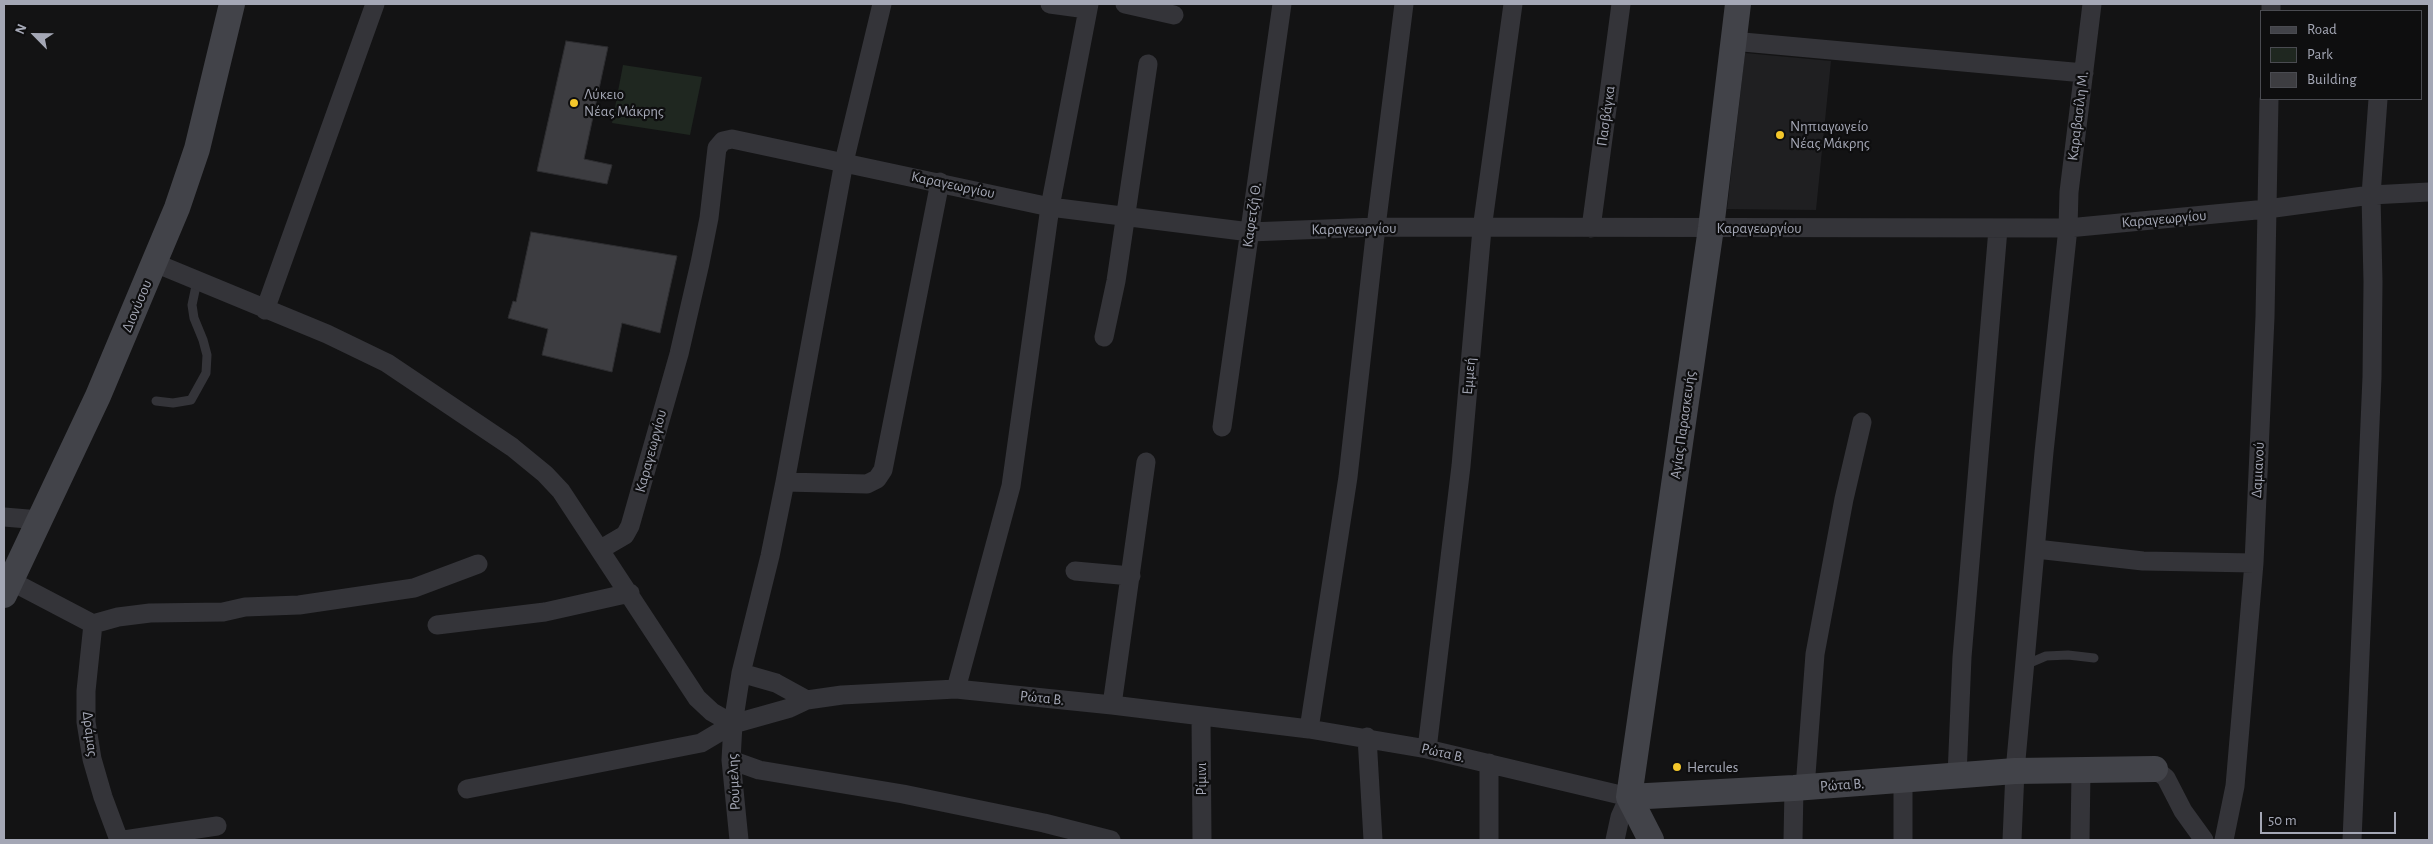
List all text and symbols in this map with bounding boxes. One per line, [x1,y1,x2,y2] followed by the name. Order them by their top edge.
[10,10,60,60] north arrow
[2260,10,2423,100] legend
[13,22,30,36] text: N
[2307,22,2337,37] text: Road
[2307,47,2333,62] text: Park
[2064,70,2092,162] street label: Καραβασίλη Μ.
[2307,72,2357,87] text: Building
[584,85,664,120] place label: Λύκειο Νέας Μάκρης
[1593,85,1619,147] street label: Πασβάγκα
[568,97,580,109] marker: Λύκειο Νέας Μάκρης
[1790,117,1870,152] place label: Νηπιαγωγείο Νέας Μάκρης
[1774,129,1786,141] marker: Νηπιαγωγείο Νέας Μάκρης
[909,167,997,203] street label: Καραγεωργίου
[1239,181,1265,249] street label: Καφετζή Θ.
[2121,206,2207,232] street label: Καραγεωργίου
[1311,219,1397,239] street label: Καραγεωργίου
[1716,219,1802,237] street label: Καραγεωργίου
[118,277,156,335] street label: Διονύσου
[1458,357,1480,395] street label: Εμμεή
[1667,370,1699,480] street label: Αγίας Παρασκευής
[631,408,671,494] street label: Καραγεωργίου
[2248,441,2268,499] street label: Δαμιανού
[1019,687,1065,709] street label: Ρώτα Β.
[78,710,102,758] street label: Δράμας
[1419,739,1467,767] street label: Ρώτα Β.
[724,753,744,811] street label: Ρούμελης
[1687,758,1738,776] place label: Hercules
[1671,761,1683,773] marker: Hercules
[1192,762,1210,796] street label: Ρίμινι
[1819,774,1865,796] street label: Ρώτα Β.
[2263,802,2399,834] scale bar
[2268,813,2297,828] text: 50 m

